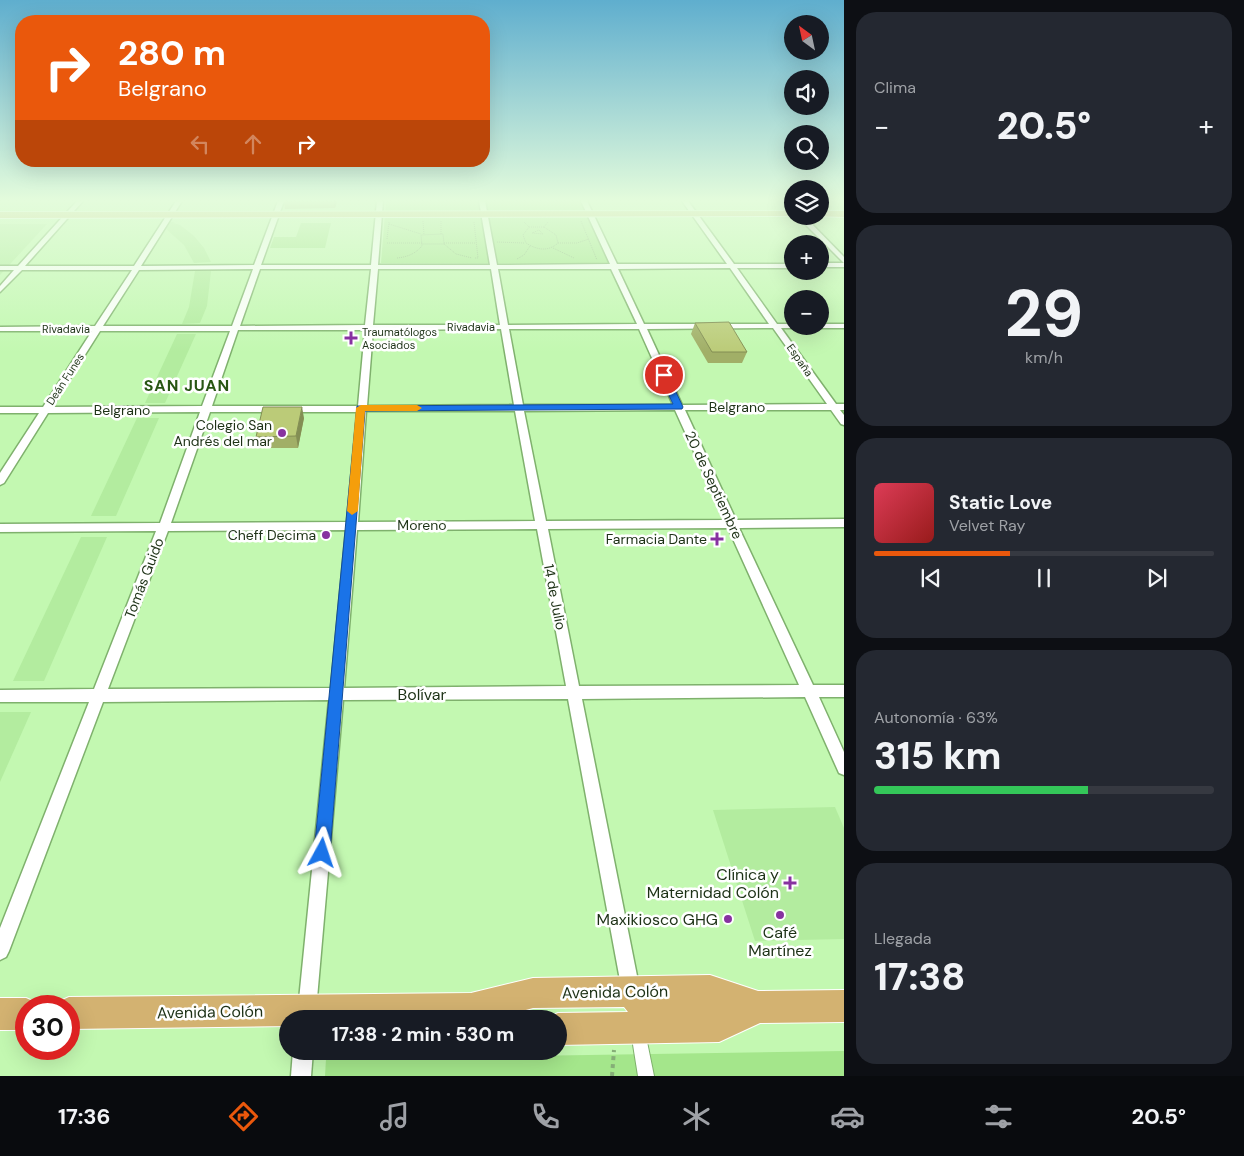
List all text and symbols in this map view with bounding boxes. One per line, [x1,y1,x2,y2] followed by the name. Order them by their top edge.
[784,15,829,60] north arrow
[784,15,829,335] map controls
[118,30,226,76] text: 280 m
[35,35,100,100] icon: right
[784,70,829,115] button: sound
[118,74,207,103] text: Belgrano
[874,77,916,98] text: Clima
[997,101,1091,151] text: 20.5°
[874,108,889,145] text: −
[1199,108,1214,145] text: +
[784,125,829,170] button: search
[186,130,214,158] icon: left
[239,130,267,158] icon: ahead
[292,130,320,158] icon: right
[784,180,829,225] button: layers
[784,235,829,280] button: +
[1005,272,1083,356] text: 29
[784,290,829,335] button: −
[447,320,495,334] street label: Rivadavia
[42,322,90,336] street label: Rivadavia
[362,325,437,352] place label: Traumatólogos Asociados
[344,331,358,345] marker: Traumatólogos Asociados
[784,341,816,379] street label: España
[1025,347,1063,368] text: km/h
[43,350,87,408] street label: Deán Funes
[643,354,685,396] pin
[650,361,678,389] icon: arrive
[144,375,230,396] district label: SAN JUAN
[709,398,765,416] street label: Belgrano
[94,401,150,419] street label: Belgrano
[173,416,272,450] place label: Colegio San Andrés del mar
[276,427,288,439] marker: Colegio San Andrés del mar
[681,428,747,542] street label: 20 de Septiembre
[949,490,1052,515] text: Static Love
[949,515,1025,536] text: Velvet Ray
[397,516,447,534] street label: Moreno
[228,526,316,544] place label: Cheff Decima
[320,529,332,541] marker: Cheff Decima
[606,530,707,548] place label: Farmacia Dante
[711,533,723,545] marker: Farmacia Dante
[120,535,168,621] street label: Tomás Guido
[540,562,570,632] street label: 14 de Julio
[917,564,945,592] icon: previous
[1030,564,1058,592] icon: pause
[1143,564,1171,592] icon: next
[398,684,447,705] street label: Bolívar
[874,707,998,728] text: Autonomía · 63%
[874,731,1001,781] text: 315 km
[295,826,347,878] position arrow
[647,864,779,903] place label: Clínica y Maternidad Colón
[783,876,797,890] marker: Clínica y Maternidad Colón
[597,909,718,930] place label: Maxikiosco GHG
[774,909,786,921] marker: Café Martínez
[722,913,734,925] marker: Maxikiosco GHG
[748,922,812,961] place label: Café Martínez
[874,928,931,949] text: Llegada
[874,952,965,1002] text: 17:38
[562,981,668,1003] street label: Avenida Colón
[15,995,80,1060] speed limit sign: 30
[157,1001,263,1023] street label: Avenida Colón
[332,1022,514,1047] text: 17:38 · 2 min · 530 m
[226,1099,261,1134] icon: directions
[377,1099,412,1134] icon: music
[528,1099,563,1134] icon: phone
[679,1099,714,1134] icon: climate
[830,1099,865,1134] icon: car
[981,1099,1016,1134] icon: filters
[58,1102,111,1131] text: 17:36
[1132,1102,1186,1131] text: 20.5°

